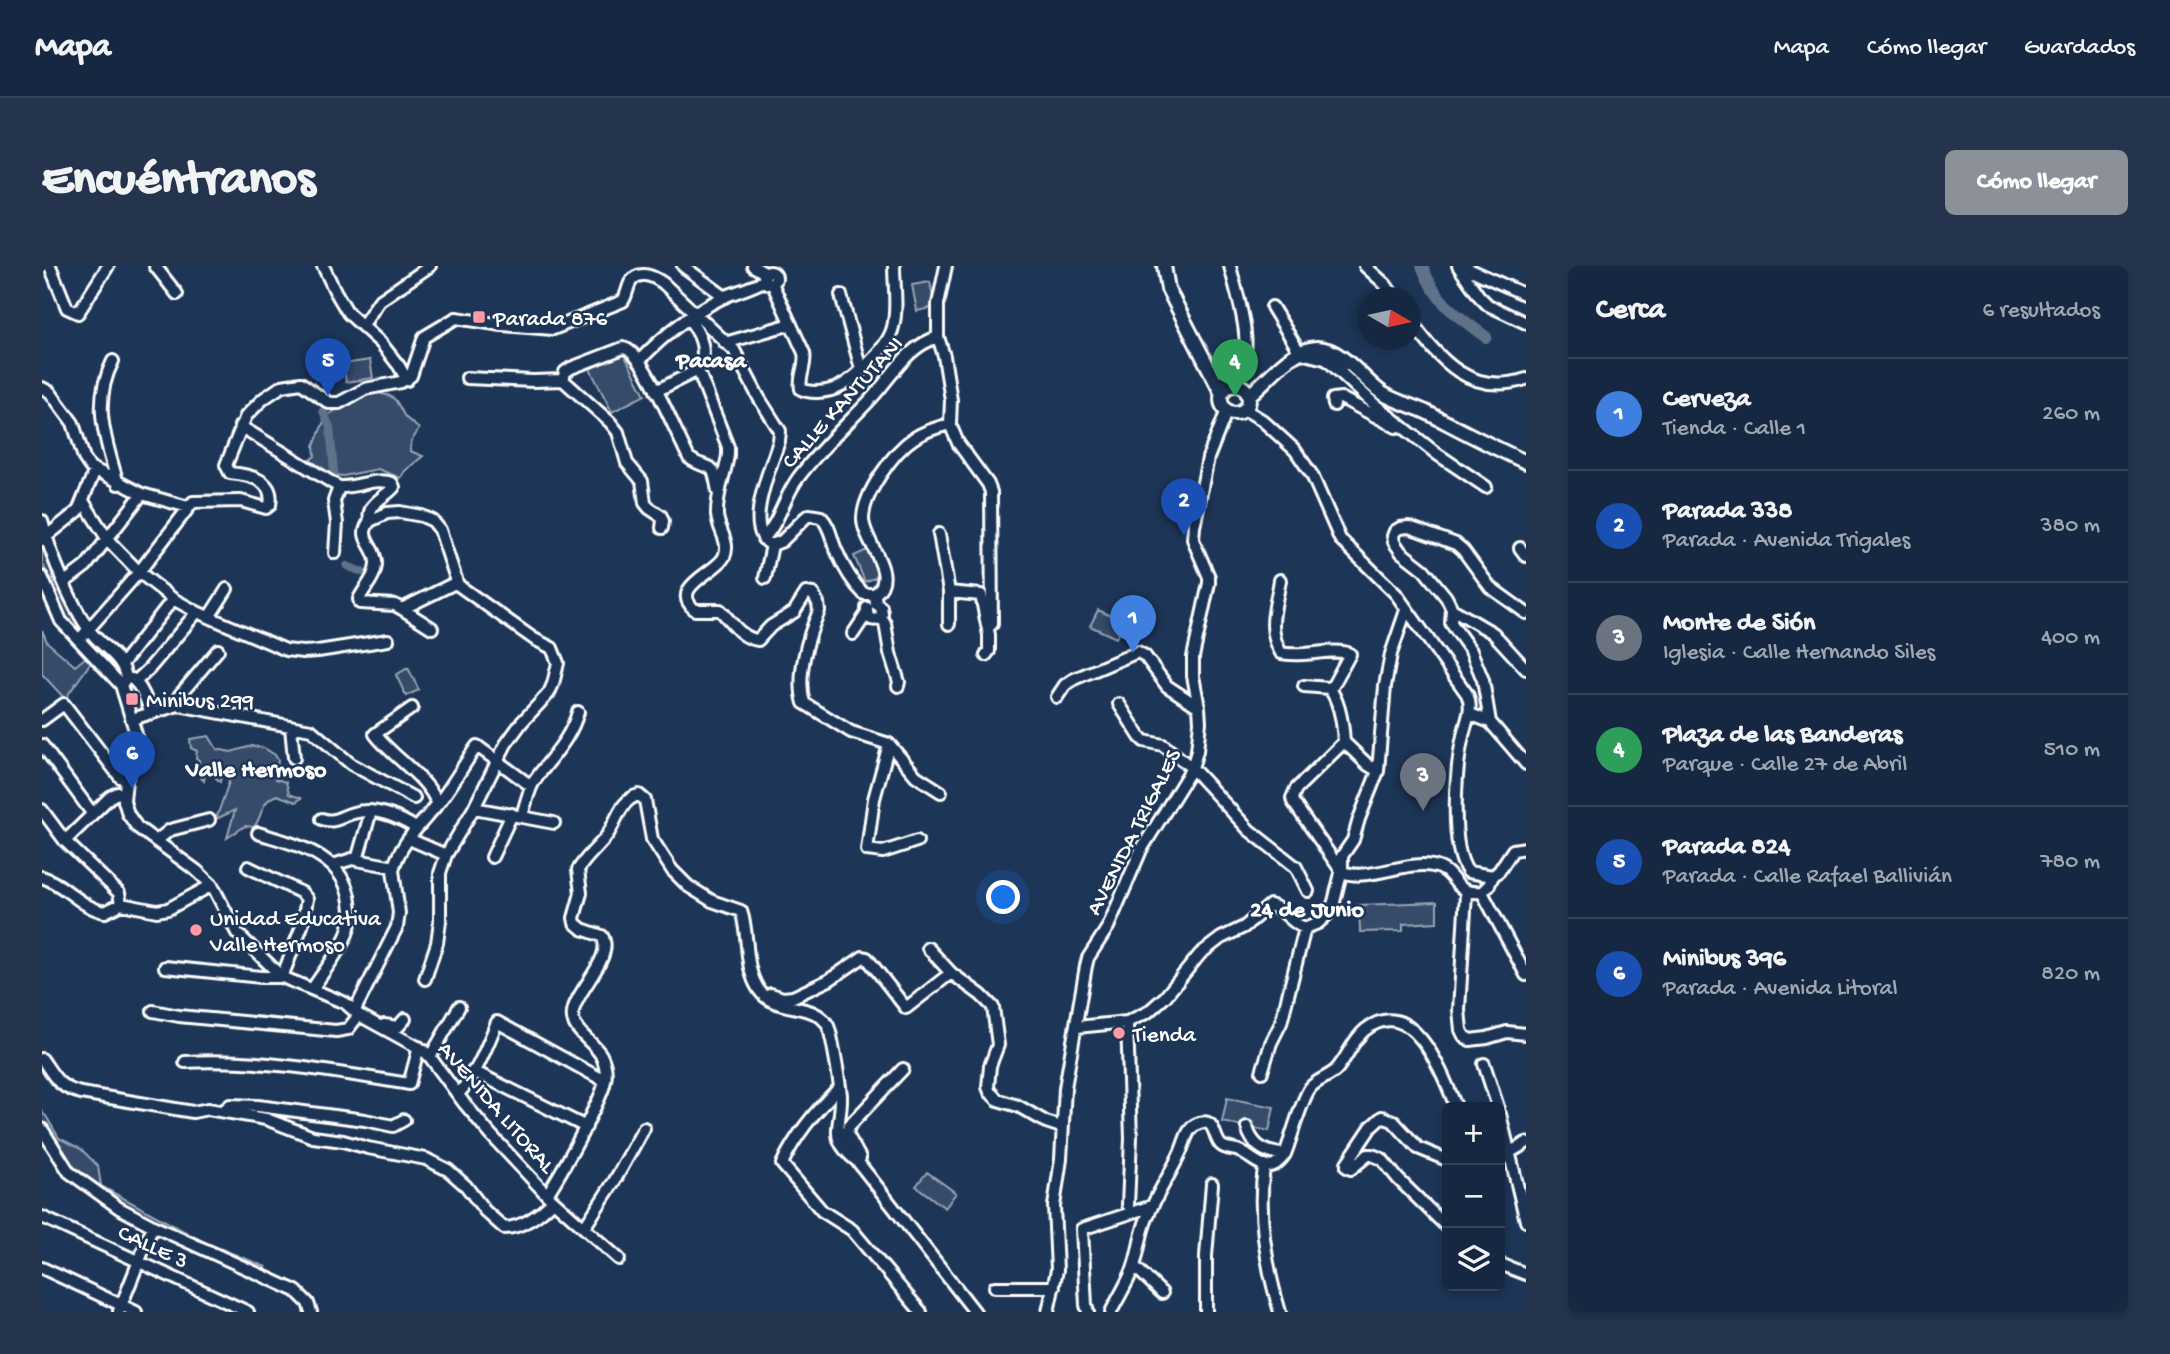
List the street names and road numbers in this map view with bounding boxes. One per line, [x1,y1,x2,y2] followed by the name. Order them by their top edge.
[777,332,910,475] street label: CALLE KANTUTANI
[1082,745,1189,920] street label: AVENIDA TRIGALES
[431,1037,561,1181] street label: AVENIDA LITORAL
[113,1220,192,1276] street label: CALLE 3

